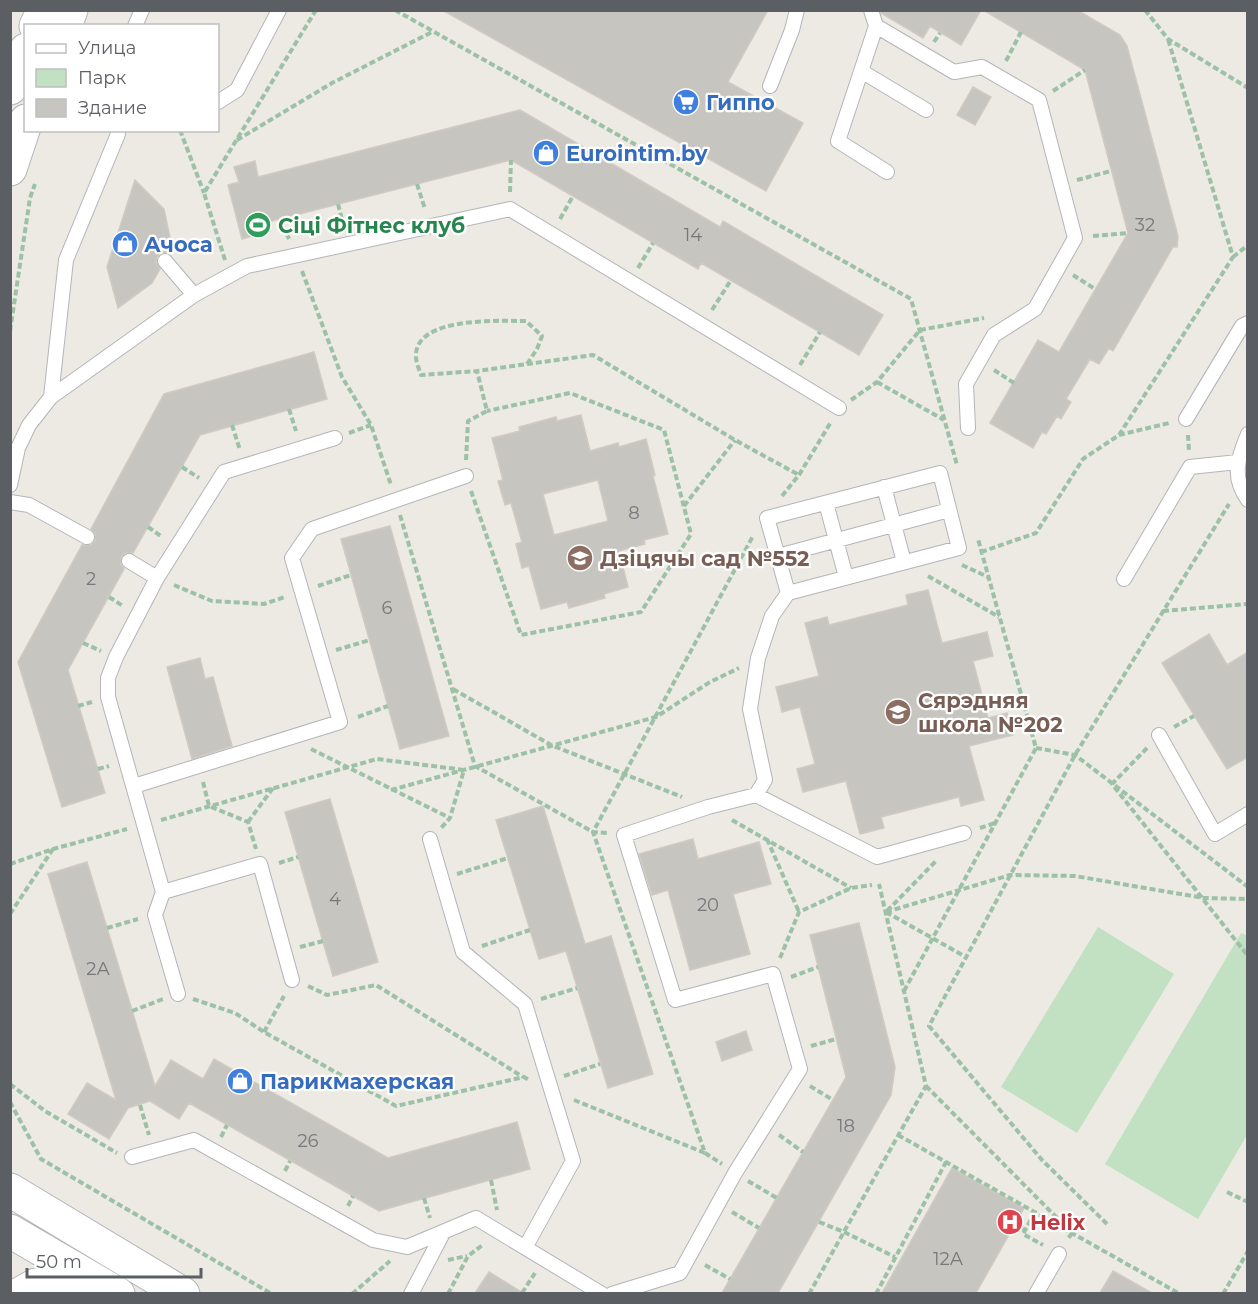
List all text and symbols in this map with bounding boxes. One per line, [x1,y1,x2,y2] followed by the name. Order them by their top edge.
[24,24,219,132] legend
[78,37,136,59] text: Улица
[78,67,127,89] text: Парк
[671,87,701,117] supermarket icon: Гиппо
[706,90,775,115] place label: Гиппо
[78,97,147,119] text: Здание
[531,138,561,168] shop icon: Eurointim.by
[566,141,708,166] place label: Eurointim.by
[243,210,273,240] sports icon: Сіці Фітнес клуб
[278,213,465,238] place label: Сіці Фітнес клуб
[1135,214,1155,236] house number: 32
[684,224,702,246] house number: 14
[110,229,140,259] shop icon: Ачоса
[144,232,213,257] place label: Ачоса
[628,502,640,524] house number: 8
[565,543,595,573] school or university icon: Дзіцячы сад №552
[600,546,809,571] place label: Дзіцячы сад №552
[86,568,96,590] house number: 2
[382,597,393,619] house number: 6
[918,688,1063,737] place label: Сярэдняя школа №202
[883,697,913,727] school or university icon: Сярэдняя школа №202
[329,888,341,910] house number: 4
[697,894,719,916] house number: 20
[86,958,110,980] house number: 2А
[225,1066,255,1096] shop icon: Парикмахерская
[260,1069,454,1094] place label: Парикмахерская
[837,1115,855,1137] house number: 18
[297,1130,319,1152] house number: 26
[995,1207,1025,1237] hospital icon: Helix
[1030,1210,1086,1235] place label: Helix
[27,1241,201,1279] scale bar
[933,1248,964,1270] house number: 12А
[36,1251,82,1273] text: 50 m

